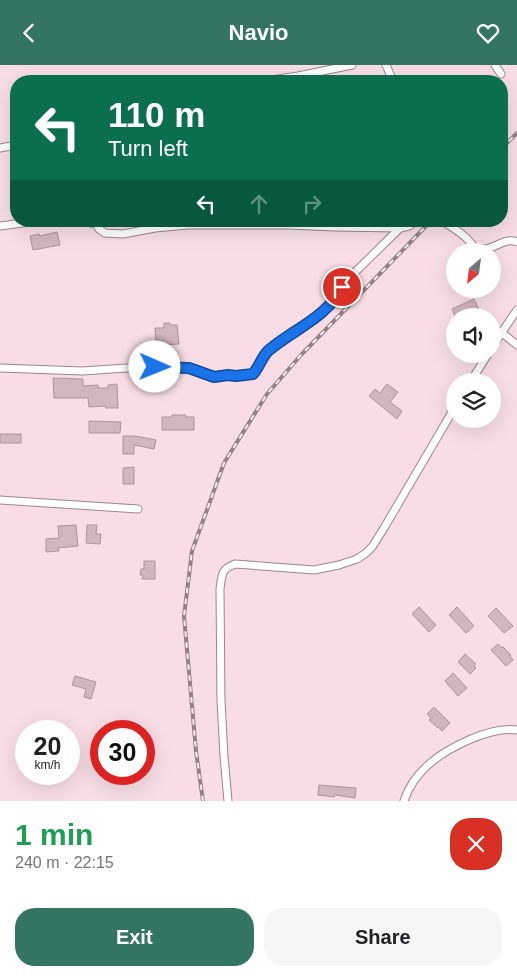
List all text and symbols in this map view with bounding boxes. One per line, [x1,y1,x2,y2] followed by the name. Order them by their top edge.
[15,19,43,47] icon: back
[474,19,502,47] icon: heart
[229,20,288,45] text: Navio
[25,95,90,160] icon: left
[108,95,205,134] text: 110 m
[108,136,188,161] text: Turn left
[192,190,220,218] icon: left
[245,190,273,218] icon: ahead
[298,190,326,218] icon: right
[446,243,501,297] north arrow
[446,243,501,428] map controls
[321,266,363,308] pin
[328,273,356,301] icon: arrive
[446,308,501,363] button: sound
[128,340,180,392] position arrow
[446,373,501,428] button: layers
[90,720,155,785] speed limit sign: 30
[34,732,61,760] text: 20
[34,758,61,772] text: km/h
[15,818,93,851] text: 1 min
[450,818,502,870] button: close
[15,854,114,871] text: 240 m · 22:15
[15,908,254,966] button: Exit
[264,908,502,966] button: Share

